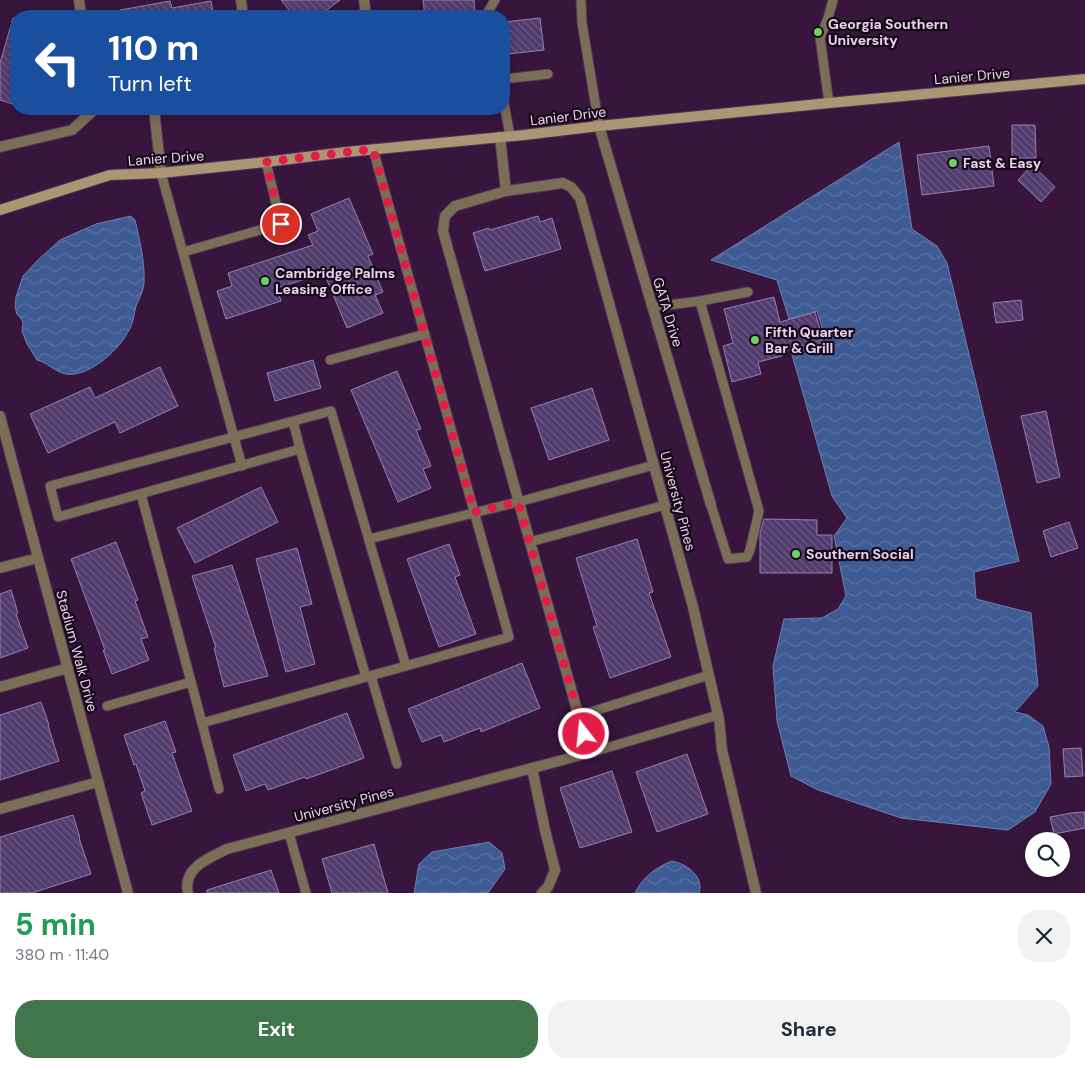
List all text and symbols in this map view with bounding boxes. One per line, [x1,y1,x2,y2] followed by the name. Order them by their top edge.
[828,15,948,49] place label: Georgia Southern University
[108,25,199,71] text: 110 m
[812,26,824,38] marker: Georgia Southern University
[25,30,90,95] icon: left
[933,64,1011,88] street label: Lanier Drive
[108,69,192,98] text: Turn left
[529,102,607,130] street label: Lanier Drive
[127,146,205,170] street label: Lanier Drive
[963,154,1042,172] place label: Fast & Easy
[947,157,959,169] marker: Fast & Easy
[260,203,302,245] pin
[267,210,295,238] icon: arrive
[275,264,395,298] place label: Cambridge Palms Leasing Office
[259,275,271,287] marker: Cambridge Palms Leasing Office
[649,275,687,349] street label: GATA Drive
[765,323,854,357] place label: Fifth Quarter Bar & Grill
[749,334,761,346] marker: Fifth Quarter Bar & Grill
[656,449,700,553] street label: University Pines
[806,545,914,563] place label: Southern Social
[790,548,802,560] marker: Southern Social
[52,588,102,714] street label: Stadium Walk Drive
[557,707,609,759] position arrow
[292,782,396,826] street label: University Pines
[1025,832,1070,877] map controls
[1025,832,1070,877] button: search
[15,905,96,944] text: 5 min
[1018,910,1070,962] button: close
[15,944,109,965] text: 380 m · 11:40
[15,1000,538,1058] button: Exit
[548,1000,1070,1058] button: Share

